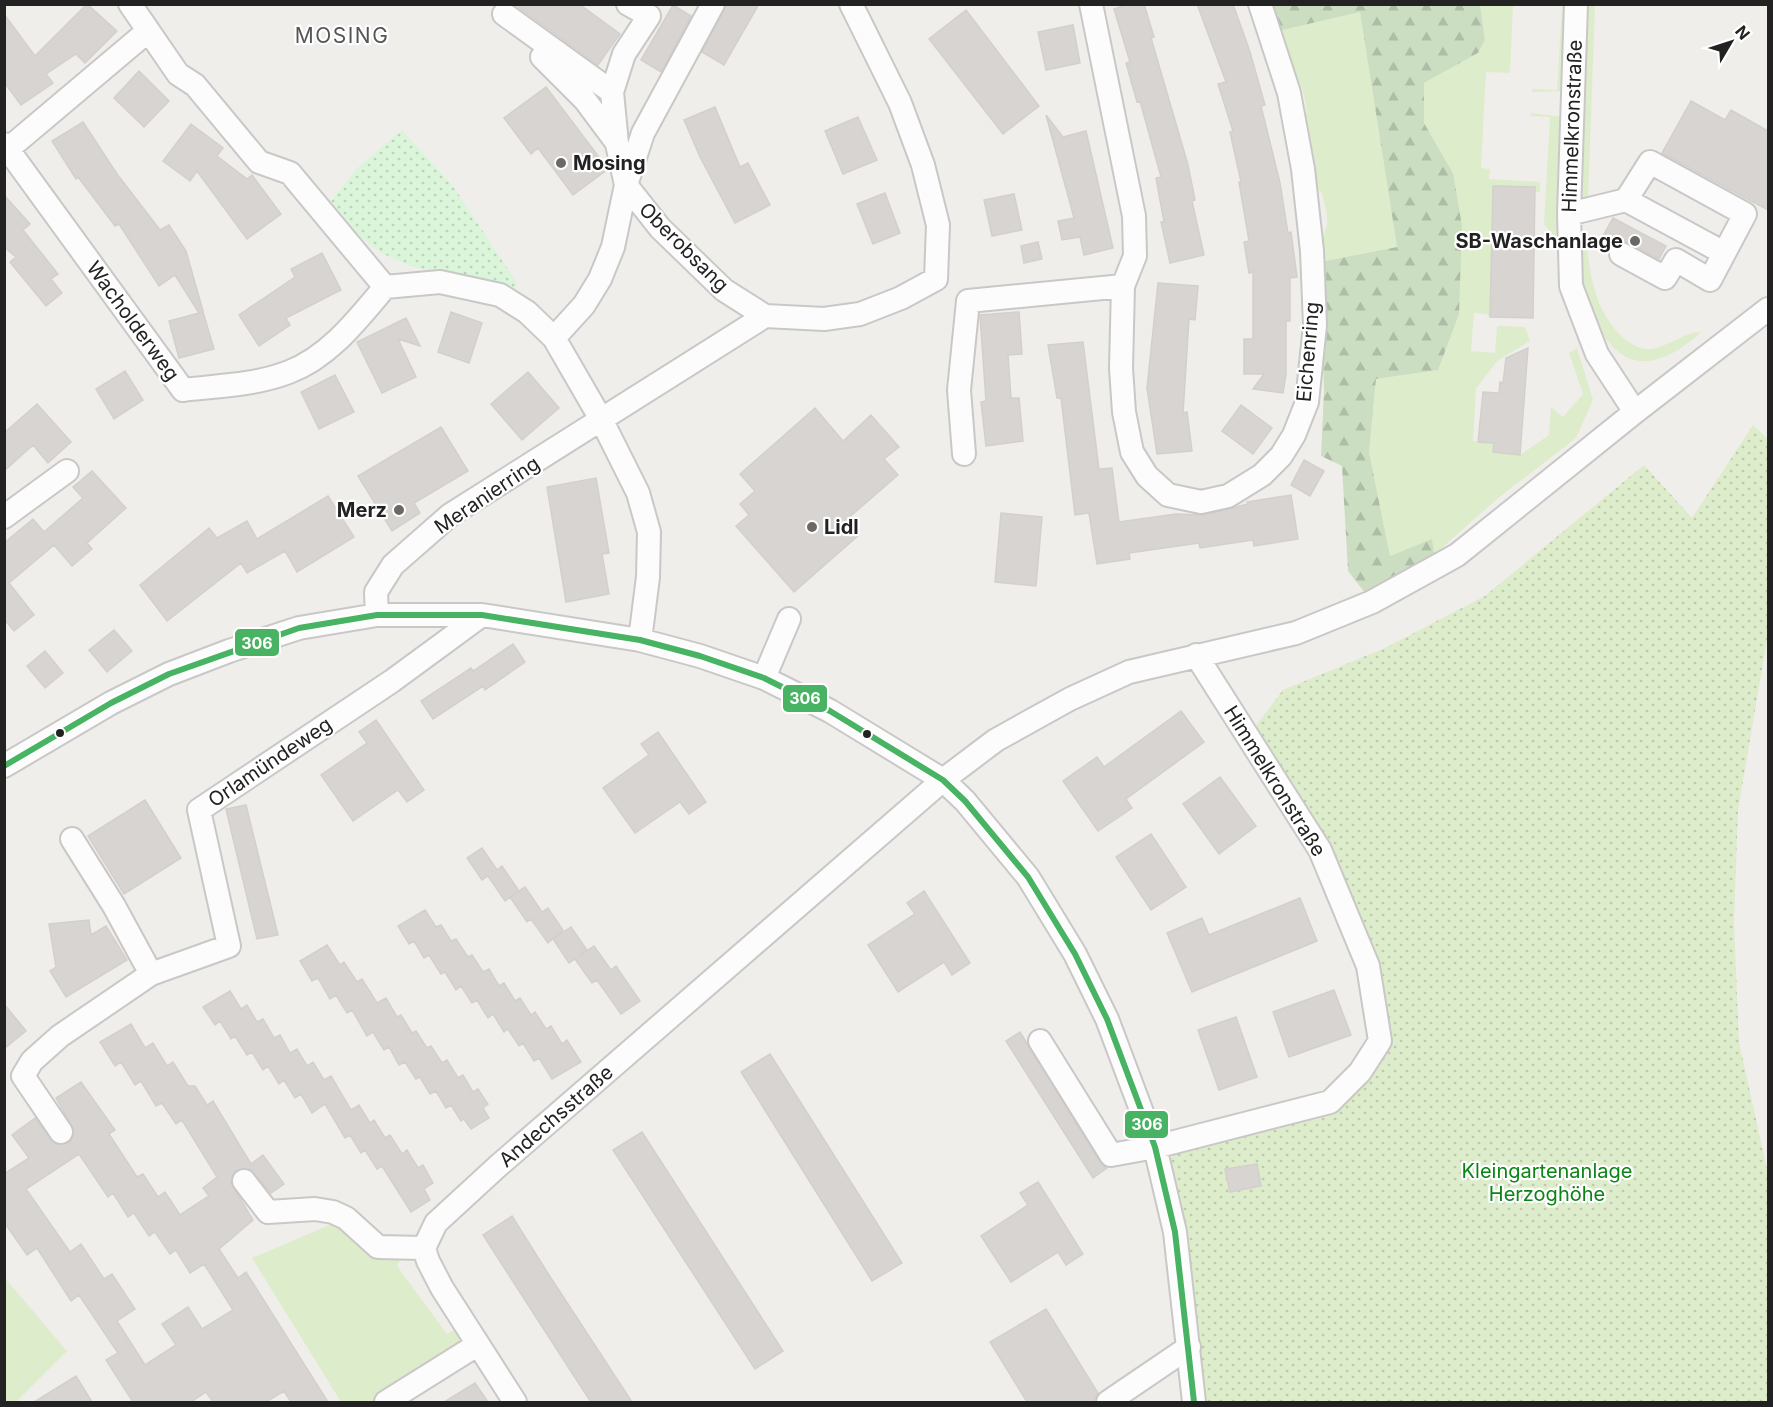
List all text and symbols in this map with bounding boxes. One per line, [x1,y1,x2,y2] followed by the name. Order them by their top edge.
[1701,12,1761,72] north arrow
[1731,22,1754,44] text: N
[295,23,389,48] district label: MOSING
[1557,39,1587,213] street label: Himmelkronstraße
[573,151,646,175] place label: Mosing
[554,156,568,170] marker: Mosing
[634,197,734,297] street label: Oberobsang
[1456,229,1623,253] place label: SB-Waschanlage
[1628,234,1642,248] marker: SB-Waschanlage
[82,257,184,385] street label: Wacholderweg
[1292,301,1324,403] street label: Eichenring
[430,451,544,539] street label: Meranierring
[337,498,387,522] place label: Merz
[392,503,406,517] marker: Merz
[824,515,859,539] place label: Lidl
[805,520,819,534] marker: Lidl
[234,628,280,657] line badge: 306
[241,633,273,653] text: 306
[782,684,828,713] line badge: 306
[789,688,821,708] text: 306
[1219,701,1331,861] street label: Himmelkronstraße
[204,712,336,812] street label: Orlamündeweg
[54,727,66,739] unlabelled marker
[861,728,873,740] unlabelled marker
[494,1060,618,1172] street label: Andechsstraße
[1124,1110,1169,1139] line badge: 306
[1131,1114,1163,1134] text: 306
[1462,1159,1632,1206] park label: Kleingartenanlage Herzoghöhe

